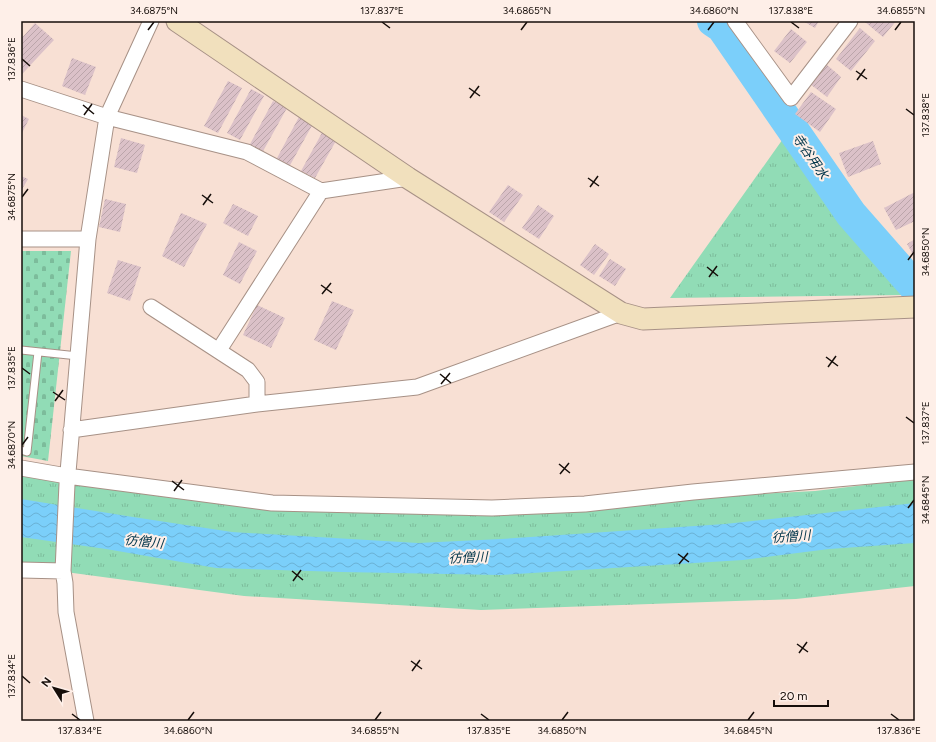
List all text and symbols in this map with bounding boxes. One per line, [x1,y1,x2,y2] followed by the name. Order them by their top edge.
[130,4,178,17] text: 34.6875°N
[360,4,404,17] text: 137.837°E
[503,4,551,17] text: 34.6865°N
[689,4,739,17] text: 34.6860°N
[769,4,813,17] text: 137.838°E
[877,4,925,17] text: 34.6855°N
[5,37,18,81] text: 137.836°E
[919,93,932,137] text: 137.838°E
[790,131,833,184] water label: 寺谷用水
[5,173,18,221] text: 34.6875°N
[919,227,932,277] text: 34.6850°N
[5,346,18,390] text: 137.835°E
[919,401,932,445] text: 137.837°E
[5,421,18,469] text: 34.6870°N
[919,476,932,524] text: 34.6845°N
[771,528,813,545] water label: 彷僧川
[124,532,166,551] water label: 彷僧川
[448,549,490,566] water label: 彷僧川
[5,654,18,698] text: 137.834°E
[34,668,74,708] north arrow
[39,675,54,690] text: N
[774,682,828,708] scale bar
[780,689,808,703] text: 20 m
[58,724,102,737] text: 137.834°E
[163,724,213,737] text: 34.6860°N
[351,724,399,737] text: 34.6855°N
[467,724,511,737] text: 137.835°E
[537,724,587,737] text: 34.6850°N
[724,724,772,737] text: 34.6845°N
[877,724,921,737] text: 137.836°E

